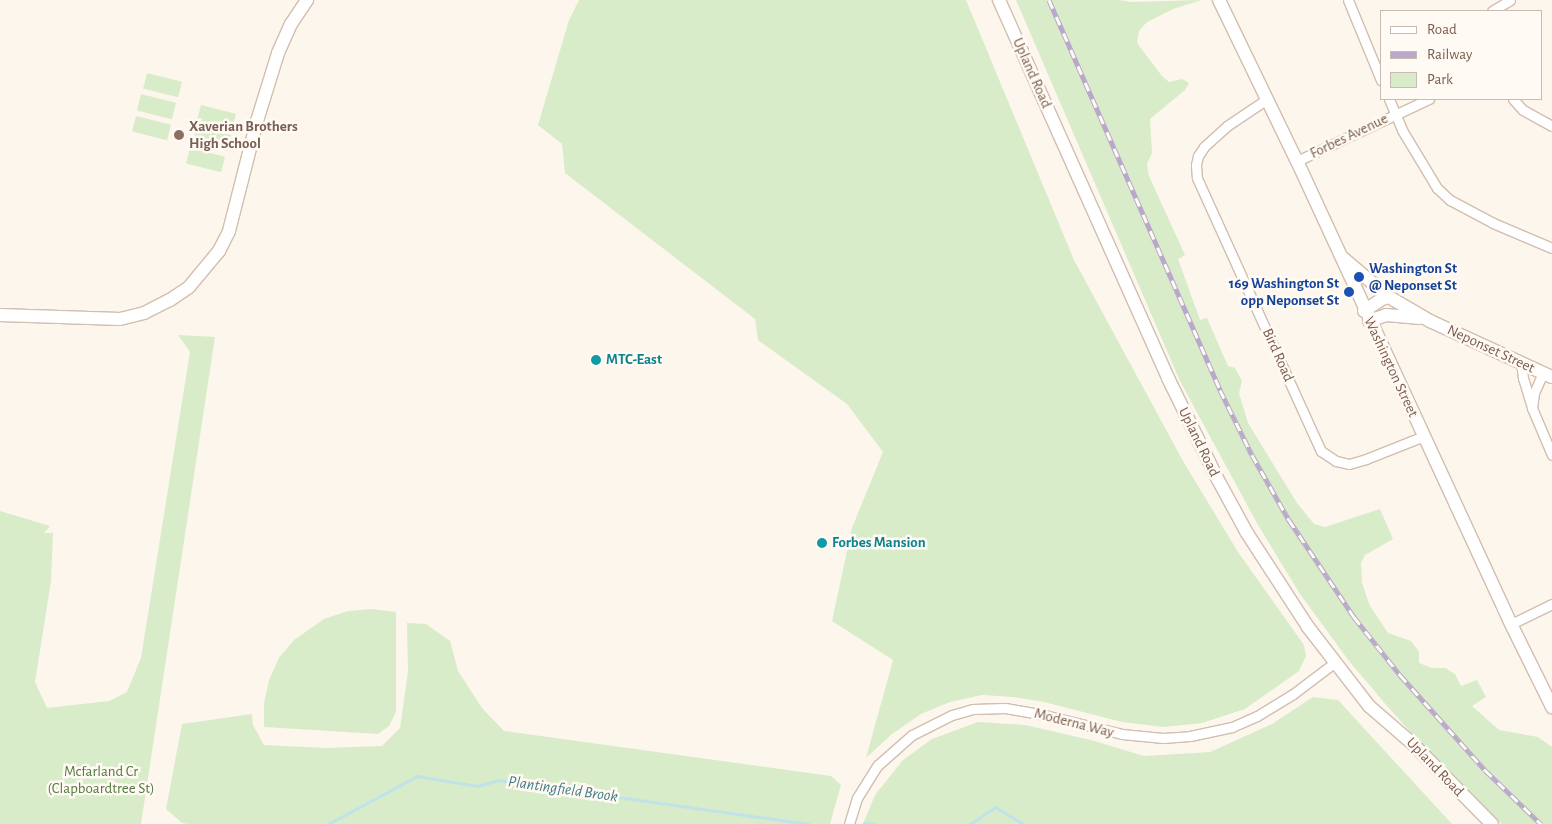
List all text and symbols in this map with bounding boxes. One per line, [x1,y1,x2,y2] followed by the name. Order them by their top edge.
[1380,10,1542,100] legend
[1427,22,1457,37] text: Road
[1009,35,1055,111] street label: Upland Road
[1427,47,1472,62] text: Railway
[1427,72,1453,87] text: Park
[1307,109,1391,163] street label: Forbes Avenue
[189,117,298,152] place label: Xaverian Brothers High School
[173,129,185,141] marker: Xaverian Brothers High School
[1369,259,1457,294] place label: Washington St @ Neponset St
[1353,271,1365,283] marker: Washington St @ Neponset St
[1229,274,1339,309] place label: 169 Washington St opp Neponset St
[1343,286,1355,298] marker: 169 Washington St opp Neponset St
[1360,314,1422,420] street label: Washington Street
[1444,321,1538,377] street label: Neponset Street
[1258,325,1298,385] street label: Bird Road
[606,351,662,369] place label: MTC-East
[590,354,602,366] marker: MTC-East
[1174,404,1224,480] street label: Upland Road
[832,534,926,552] place label: Forbes Mansion
[816,537,828,549] marker: Forbes Mansion
[1032,704,1116,742] street label: Moderna Way
[1402,734,1468,800] street label: Upland Road
[47,762,155,797] park label: Mcfarland Cr (Clapboardtree St)
[507,772,619,806] water label: Plantingfield Brook

